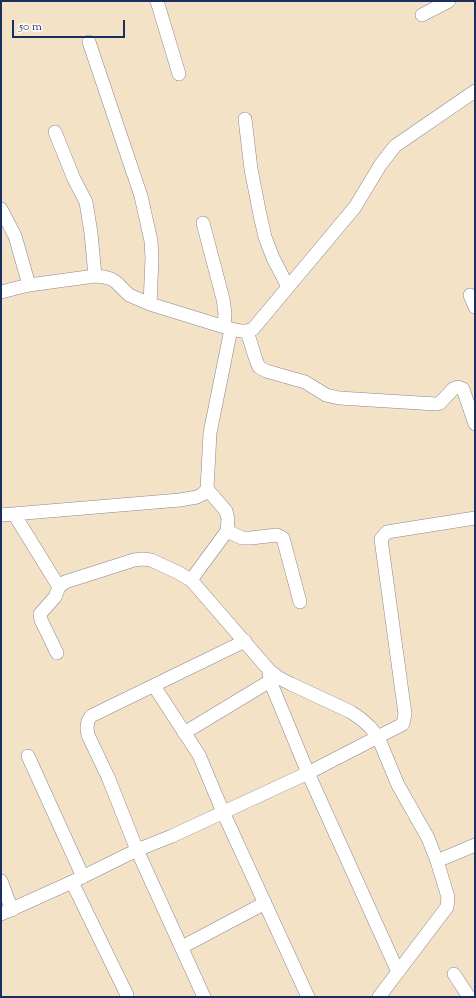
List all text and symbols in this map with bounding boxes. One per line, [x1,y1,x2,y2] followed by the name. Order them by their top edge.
[14,12,127,38] scale bar
[19,18,42,36] text: 50 m

